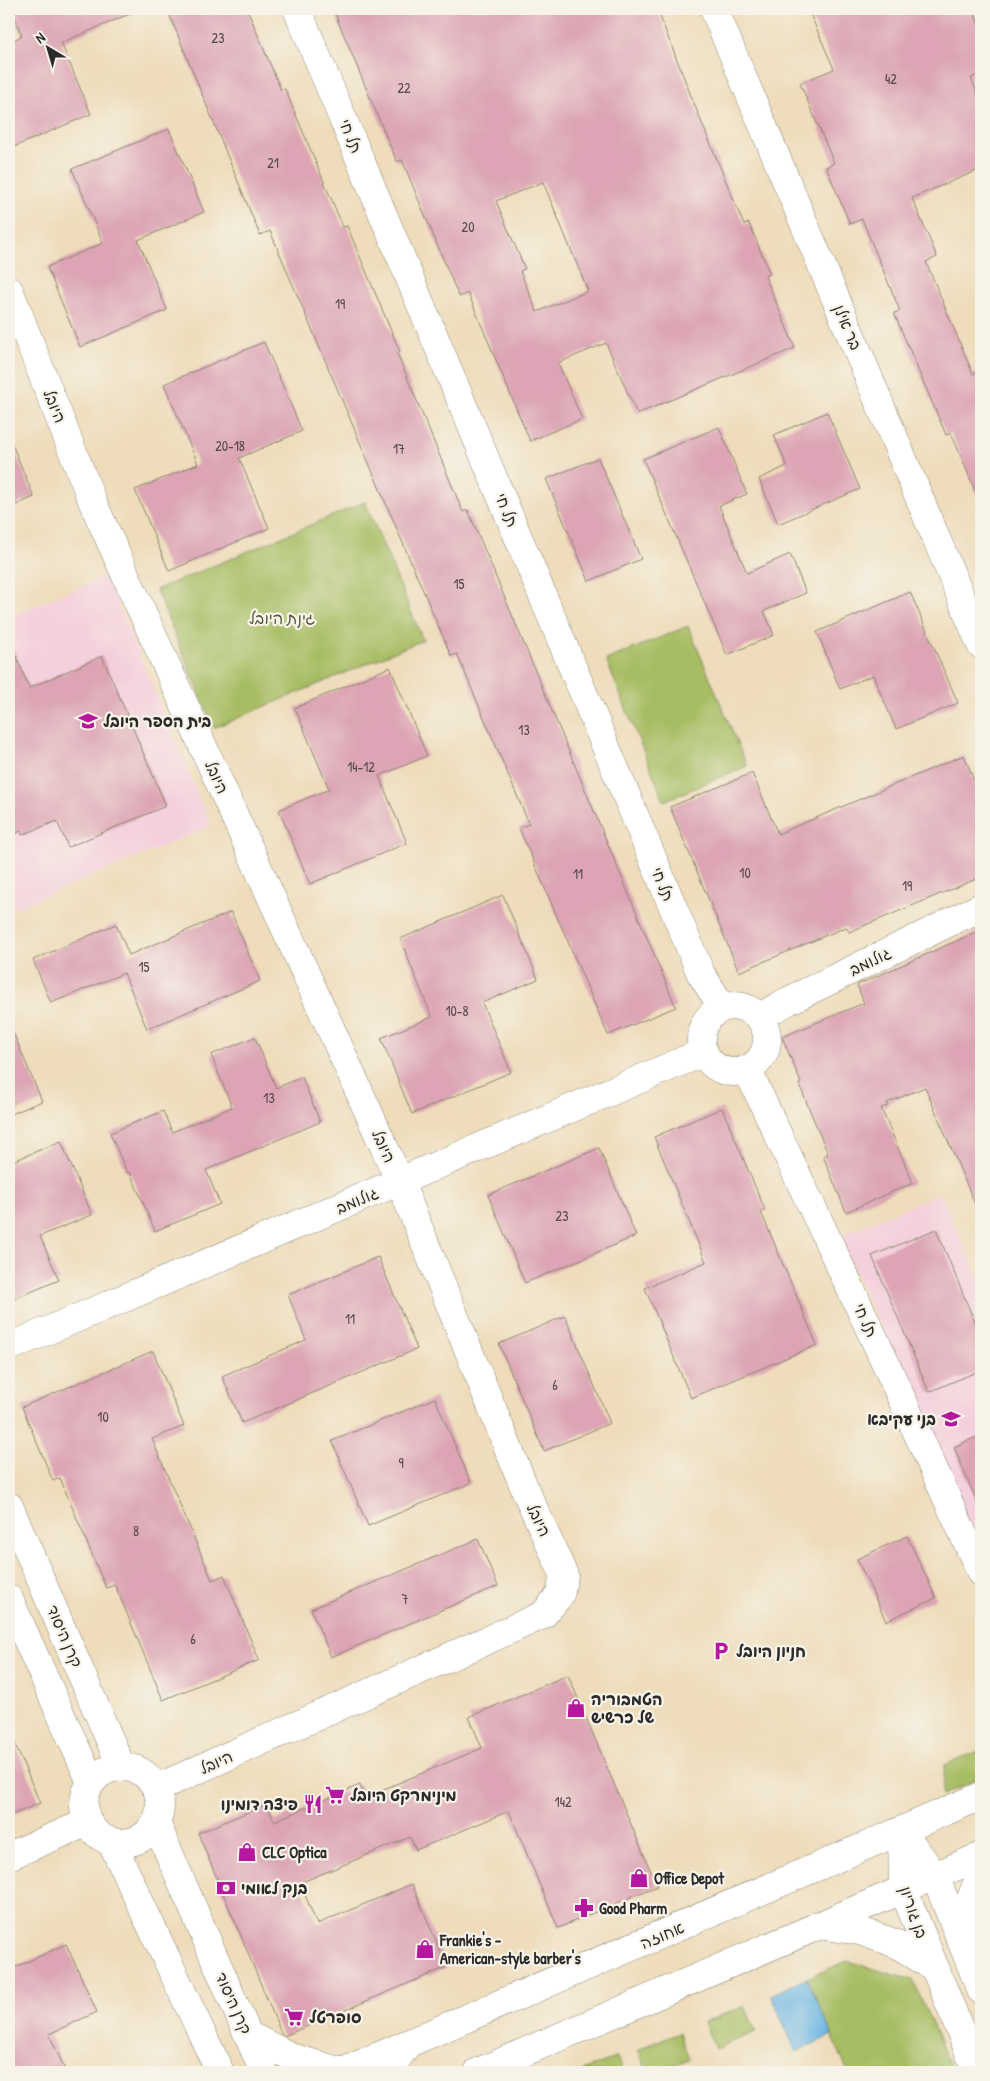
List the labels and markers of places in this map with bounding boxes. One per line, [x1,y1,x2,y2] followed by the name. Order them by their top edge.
[77,710,99,732] school or university icon: בית הספר היובל
[103,710,212,732] place label: בית הספר היובל
[867,1408,936,1430] place label: בני עקיבא
[940,1408,962,1430] school or university icon: בני עקיבא
[710,1640,732,1662] parking icon: חניון היובל
[736,1640,806,1662] place label: חניון היובל
[591,1688,663,1728] place label: הטמבוריה של כרשיש
[565,1697,587,1719] shop icon: הטמבוריה של כרשיש
[324,1784,346,1806] supermarket icon: מינימרקט היובל
[350,1784,457,1806] place label: מינימרקט היובל
[221,1793,298,1815] place label: פיצה דומינו
[302,1793,324,1815] restaurant icon: פיצה דומינו
[236,1841,258,1863] shop icon: CLC Optica
[262,1841,327,1864] place label: CLC Optica
[628,1867,650,1889] shop icon: Office Depot
[654,1867,724,1890] place label: Office Depot
[215,1877,237,1899] bank icon: בנק לאומי
[241,1877,308,1899] place label: בנק לאומי
[573,1897,595,1919] pharmacy icon: Good Pharm
[599,1897,667,1919] place label: Good Pharm
[439,1929,581,1970] place label: Frankie's - American-style barber's
[414,1938,436,1960] shop icon: Frankie's - American-style barber's
[283,2006,305,2028] supermarket icon: סופרטל
[309,2006,362,2028] place label: סופרטל

